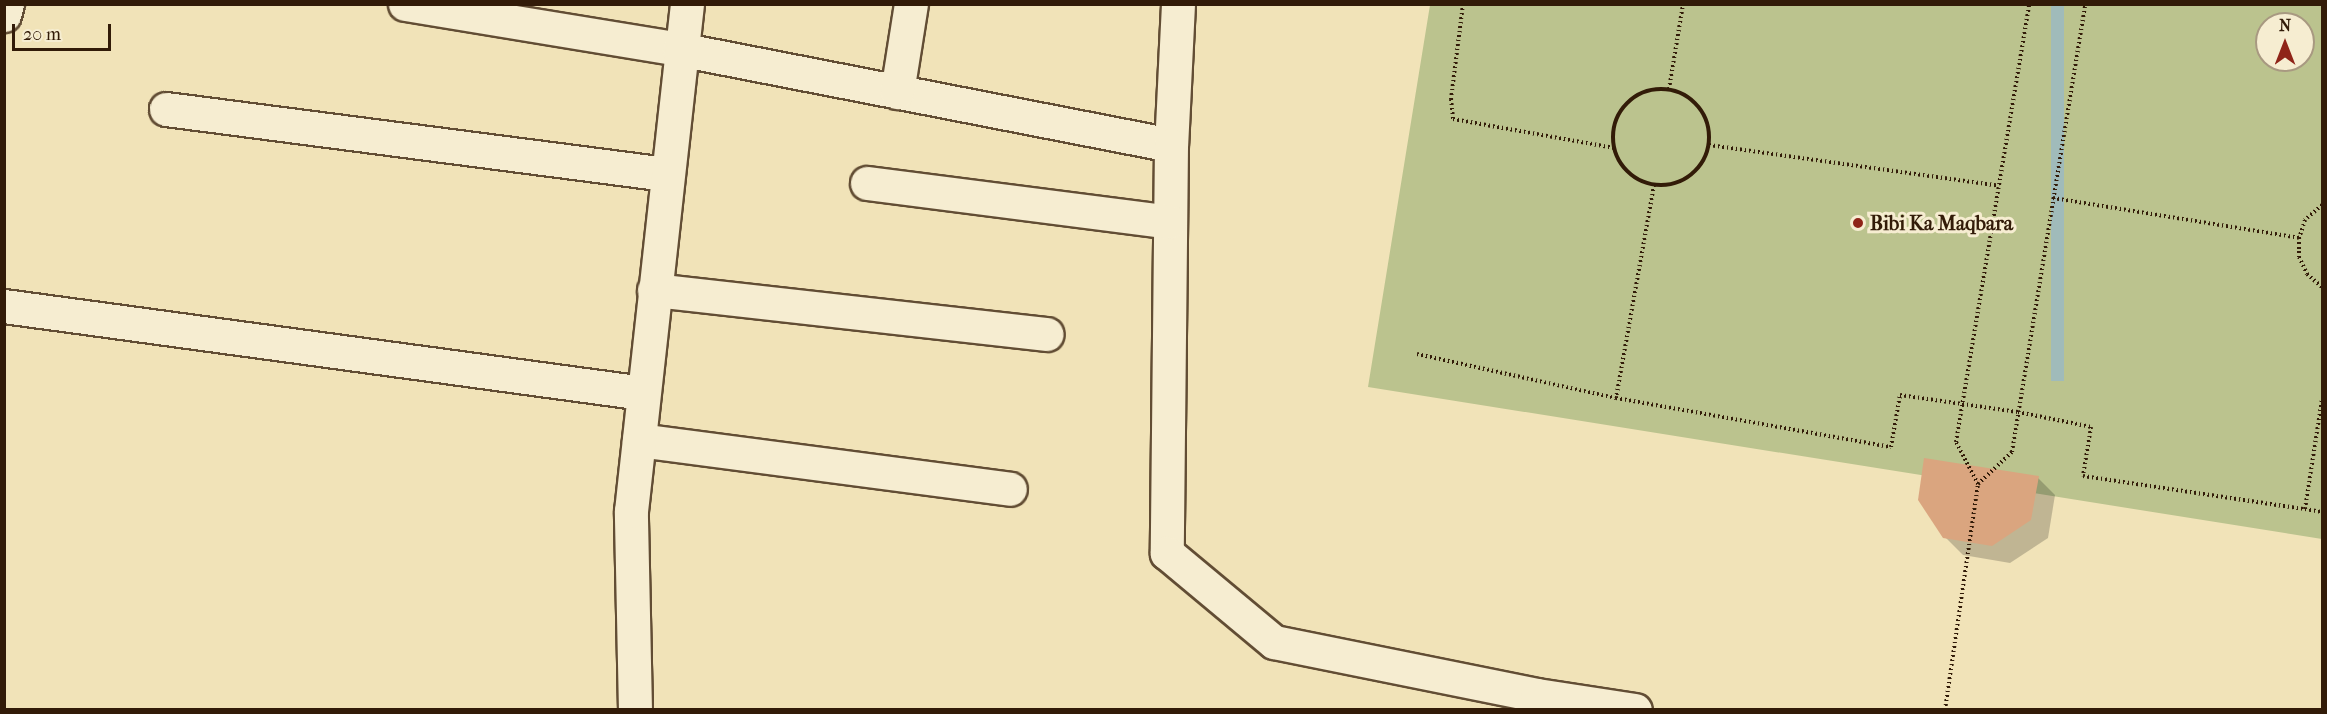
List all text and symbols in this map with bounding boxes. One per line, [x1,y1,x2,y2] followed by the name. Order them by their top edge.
[15,12,114,50] scale bar
[2255,12,2315,72] north arrow
[2279,16,2291,35] text: N
[23,24,61,45] text: 20 m
[1870,211,2013,235] place label: Bibi Ka Maqbara
[1851,216,1865,230] marker: Bibi Ka Maqbara

